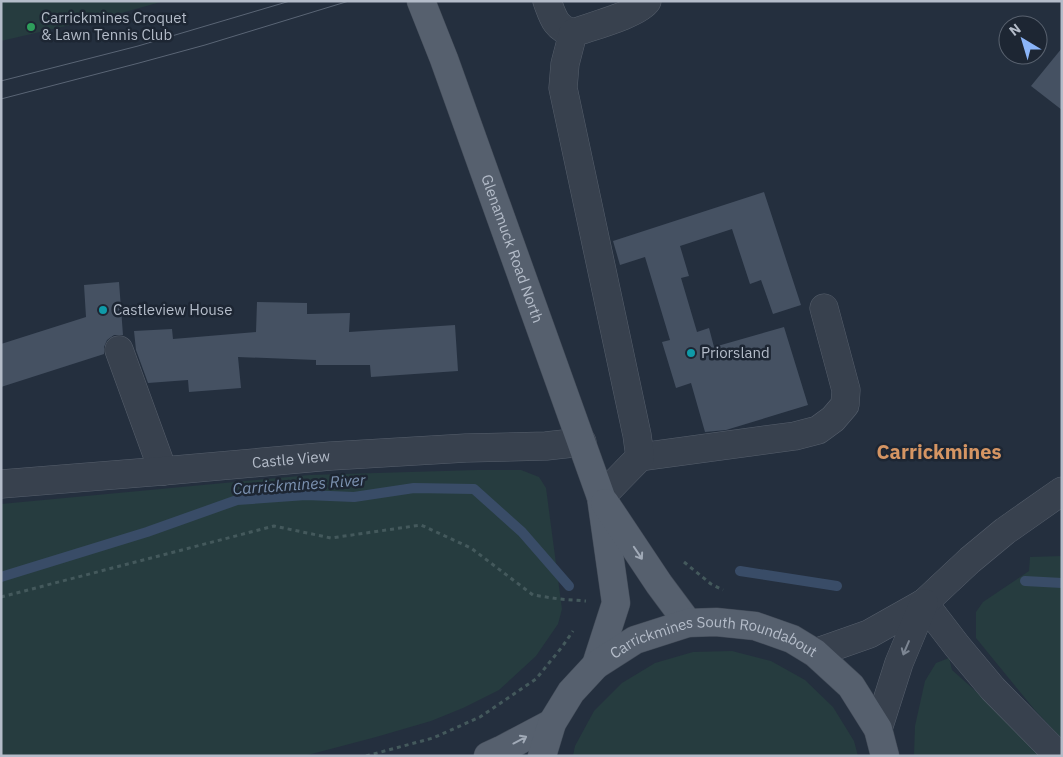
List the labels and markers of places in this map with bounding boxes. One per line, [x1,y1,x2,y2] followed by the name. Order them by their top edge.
[41,8,187,44] place label: Carrickmines Croquet & Lawn Tennis Club
[25,21,37,33] marker: Carrickmines Croquet & Lawn Tennis Club
[113,300,232,319] place label: Castleview House
[97,304,109,316] marker: Castleview House
[701,343,770,362] place label: Priorsland
[685,347,697,359] marker: Priorsland

